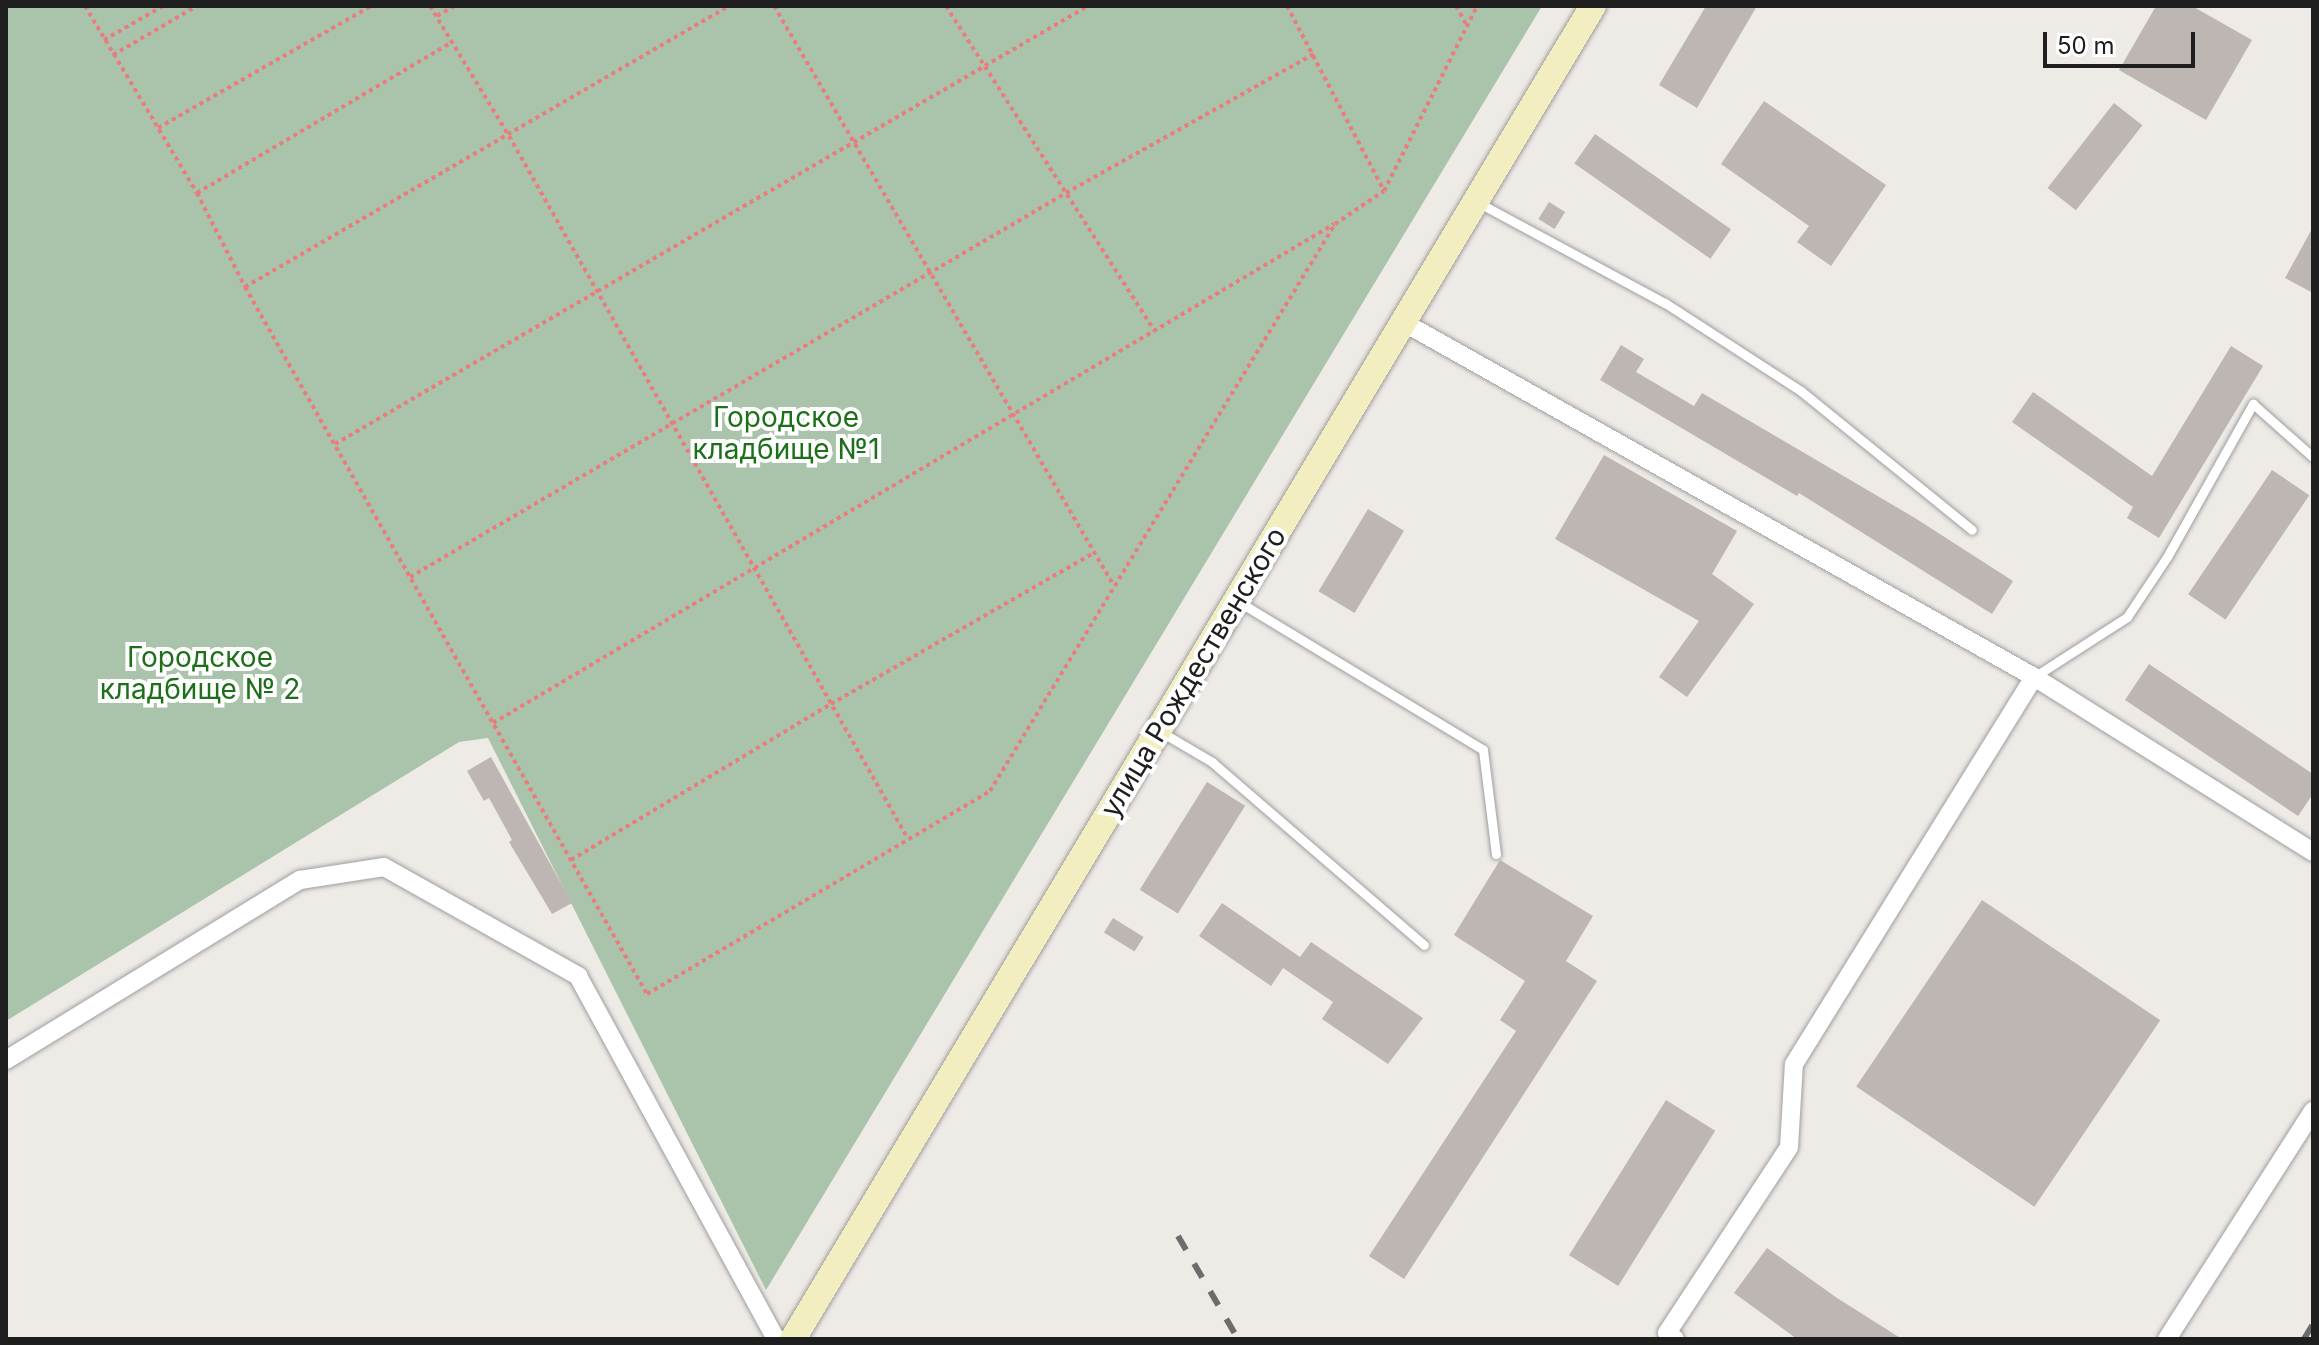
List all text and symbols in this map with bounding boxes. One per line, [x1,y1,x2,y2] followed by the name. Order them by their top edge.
[2047,16,2199,66] scale bar
[2057,31,2115,60] text: 50 m
[692,400,880,466] park label: Городское кладбище №1
[1093,521,1293,823] street label: улица Рождественского
[100,640,300,706] park label: Городское кладбище № 2

